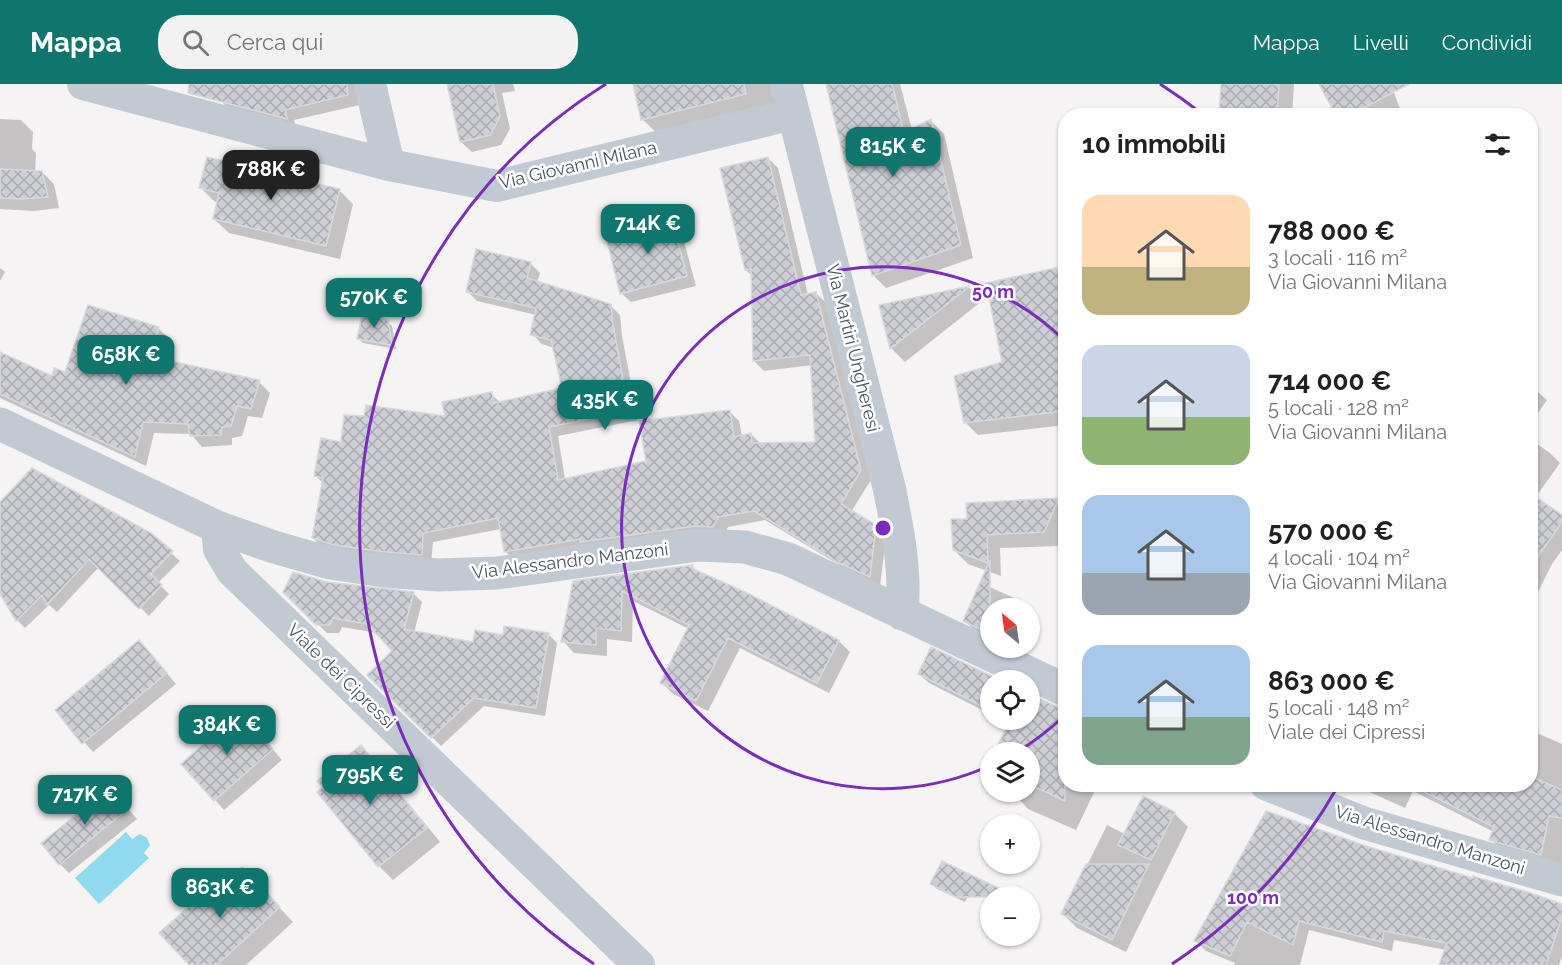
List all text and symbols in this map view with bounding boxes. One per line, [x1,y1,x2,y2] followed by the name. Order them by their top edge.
[158,15,578,69] search box
[30,26,122,59] text: Mappa
[179,26,212,59] icon: search
[227,29,323,55] text: Cerca qui
[1253,30,1320,55] text: Mappa
[1353,30,1409,55] text: Livelli
[1442,30,1532,55] text: Condividi
[844,127,942,178] pin: 815K €
[1481,128,1514,161] icon: filters
[1082,129,1226,159] text: 10 immobili
[860,134,926,158] text: 815K €
[497,136,659,193] street label: Via Giovanni Milana
[222,150,320,201] pin: 788K €
[236,157,306,181] text: 788K €
[599,204,697,255] pin: 714K €
[615,211,681,235] text: 714K €
[1268,216,1395,246] text: 788 000 €
[1130,219,1202,291] icon: home
[1268,246,1407,270] text: 3 locali · 116 m²
[822,262,885,434] street label: Via Martiri Ungheresi
[1268,270,1447,294] text: Via Giovanni Milana
[325,278,423,329] pin: 570K €
[972,281,1014,302] text: 50 m
[340,285,408,309] text: 570K €
[77,335,175,386] pin: 658K €
[91,342,161,366] text: 658K €
[1268,366,1391,396] text: 714 000 €
[1130,369,1202,441] icon: home
[556,380,654,431] pin: 435K €
[571,387,639,411] text: 435K €
[1268,396,1409,420] text: 5 locali · 128 m²
[1268,420,1447,444] text: Via Giovanni Milana
[1268,516,1394,546] text: 570 000 €
[873,518,893,538] centre of rings
[1130,519,1202,591] icon: home
[471,538,669,583] street label: Via Alessandro Manzoni
[1268,546,1410,570] text: 4 locali · 104 m²
[1268,570,1447,594] text: Via Giovanni Milana
[980,598,1040,658] north arrow
[980,598,1040,946] map controls
[283,619,400,732] street label: Viale dei Cipressi
[1268,666,1395,696] text: 863 000 €
[1130,669,1202,741] icon: home
[980,670,1040,730] button: locate
[1268,696,1410,720] text: 5 locali · 148 m²
[178,705,276,756] pin: 384K €
[193,712,261,736] text: 384K €
[1268,720,1425,744] text: Viale dei Cipressi
[980,742,1040,802] button: layers
[321,755,419,806] pin: 795K €
[336,762,404,786] text: 795K €
[36,775,134,826] pin: 717K €
[52,782,118,806] text: 717K €
[1333,801,1528,878] street label: Via Alessandro Manzoni
[980,814,1040,874] button: +
[171,868,269,919] pin: 863K €
[185,875,255,899] text: 863K €
[980,886,1040,946] button: −
[1227,887,1279,908] text: 100 m

